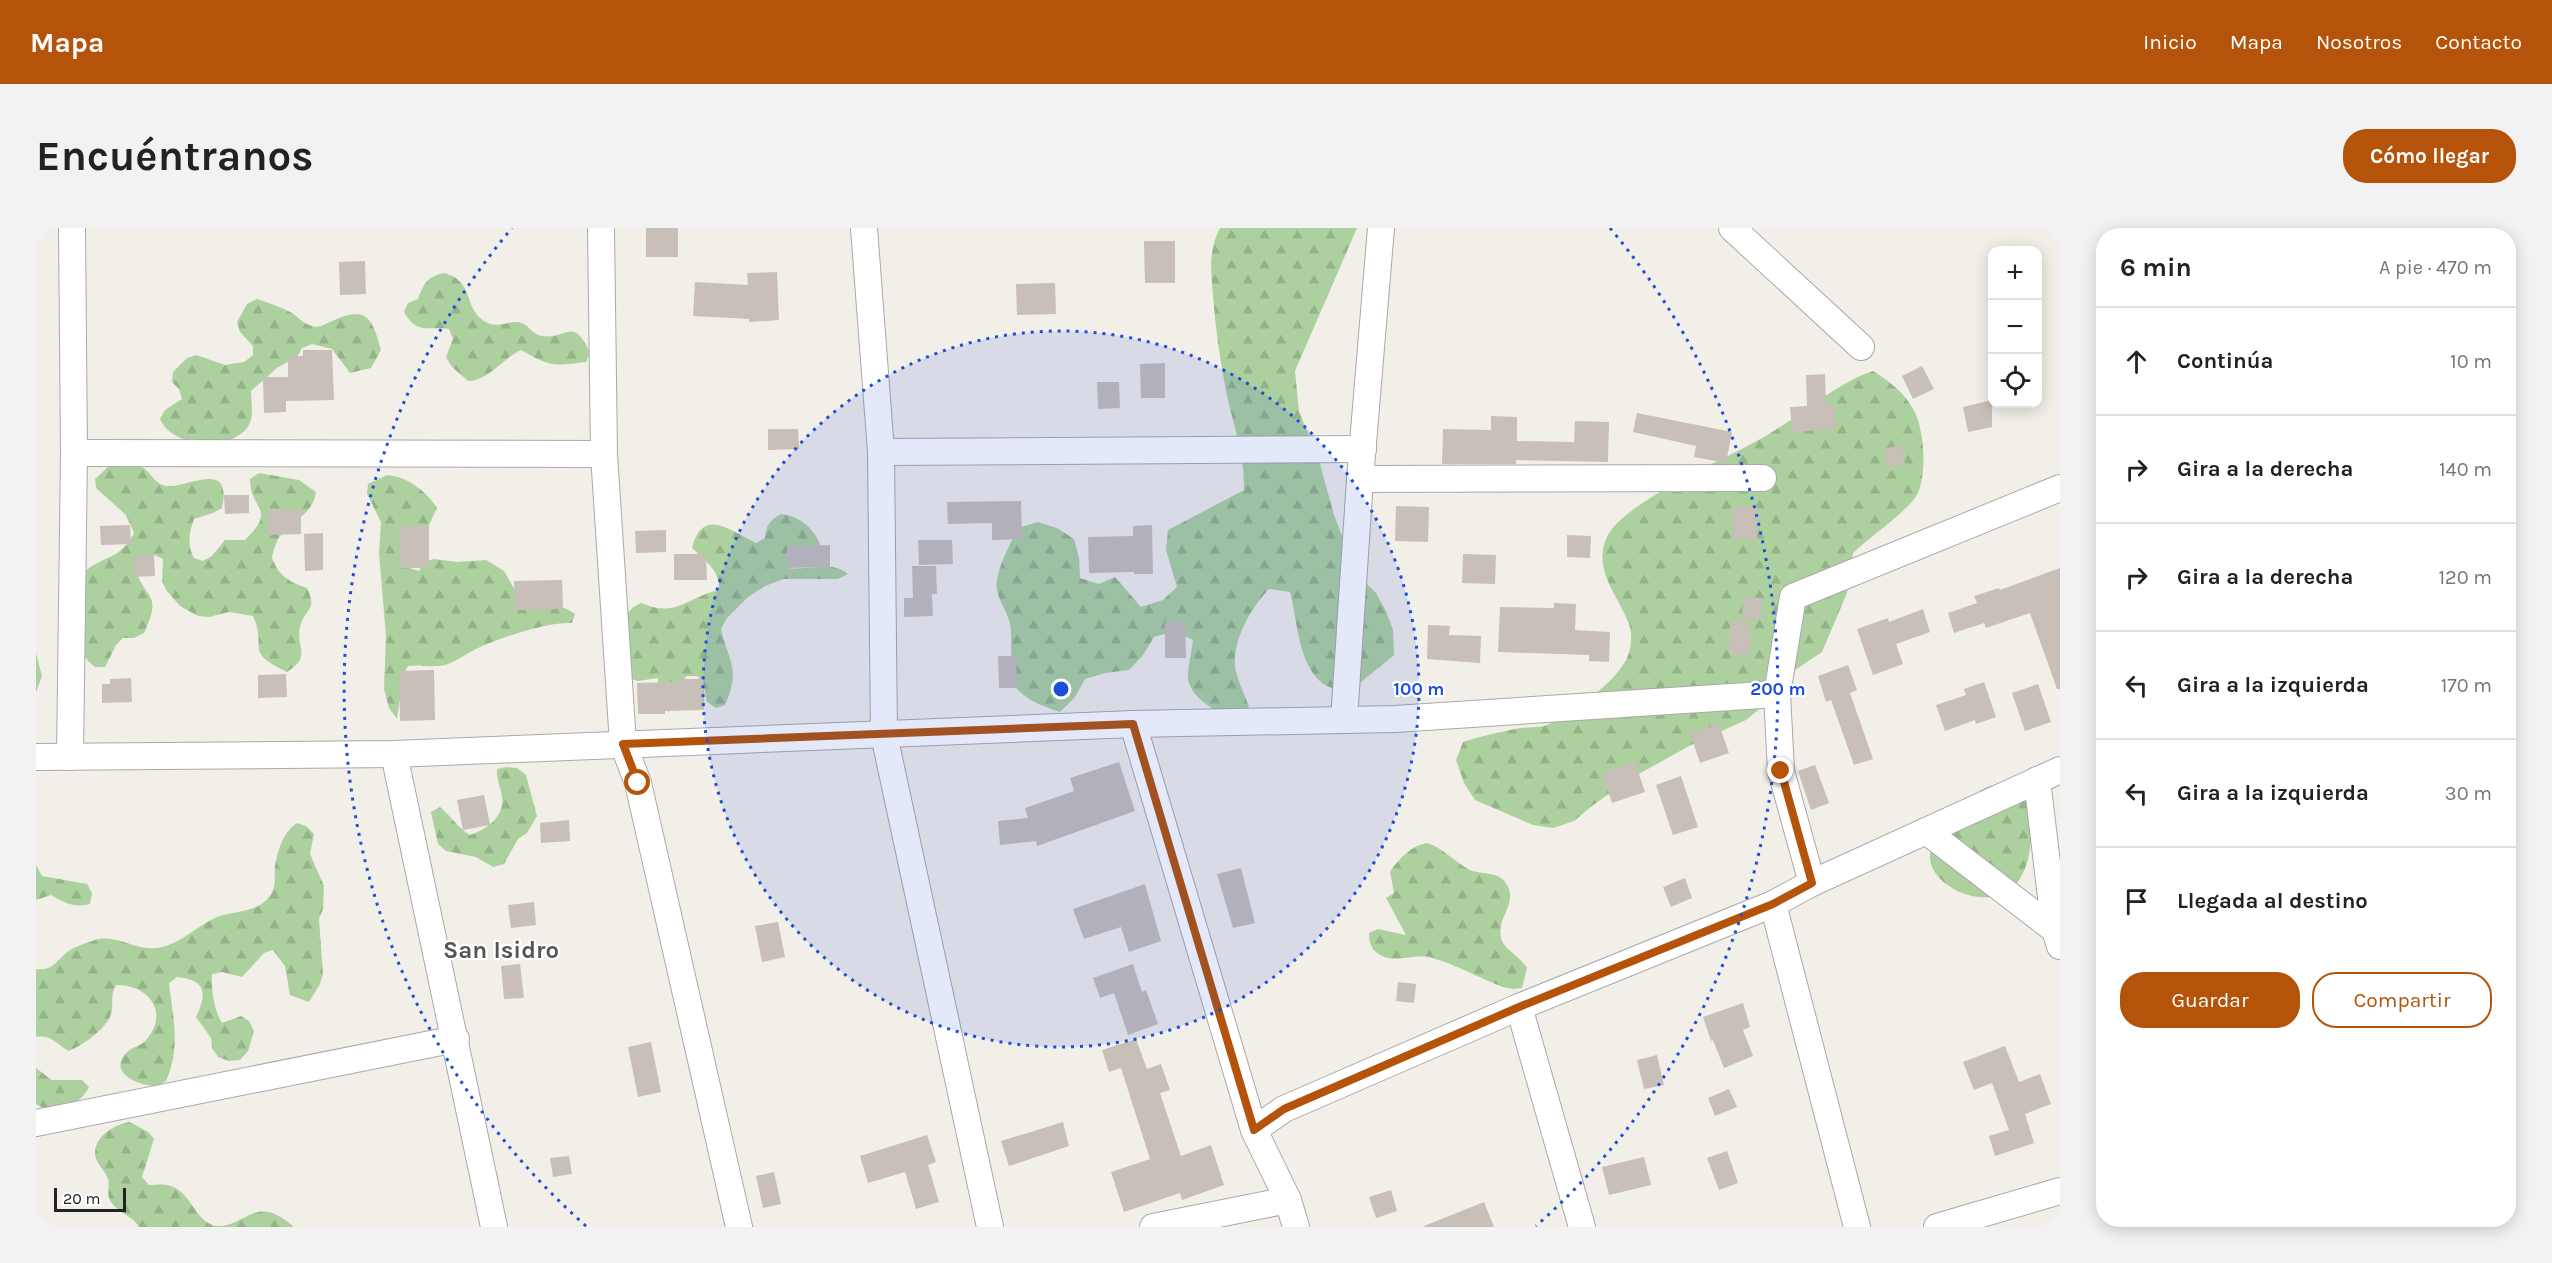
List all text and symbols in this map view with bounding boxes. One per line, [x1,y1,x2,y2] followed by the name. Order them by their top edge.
[30,26,104,59] text: Mapa
[2143,30,2197,54] text: Inicio
[2230,30,2283,54] text: Mapa
[2316,30,2402,54] text: Nosotros
[2435,30,2522,54] text: Contacto
[2343,129,2516,183] button: Cómo llegar
[36,131,314,181] text: Encuéntranos
[1988,246,2042,408] map controls
[1988,246,2042,300] button: +
[2120,252,2192,283] text: 6 min
[2379,256,2492,279] text: A pie · 470 m
[1988,300,2042,354] button: −
[2120,345,2153,378] icon: ahead
[2177,348,2273,374] text: Continúa
[2450,350,2492,373] text: 10 m
[1988,354,2042,408] button: locate
[2120,453,2153,486] icon: right
[2177,456,2353,482] text: Gira a la derecha
[2439,458,2492,481] text: 140 m
[2120,561,2153,594] icon: right
[2177,564,2353,590] text: Gira a la derecha
[2438,566,2492,589] text: 120 m
[2120,669,2153,702] icon: left
[2177,672,2369,698] text: Gira a la izquierda
[2441,674,2492,697] text: 170 m
[1394,678,1444,700] text: 100 m
[1750,678,1806,700] text: 200 m
[1051,679,1071,699] centre of rings
[1767,757,1793,783] route end
[624,769,650,795] route start
[2120,777,2153,810] icon: left
[2177,780,2369,806] text: Gira a la izquierda
[2445,782,2492,805] text: 30 m
[2120,885,2153,918] icon: arrive
[2177,888,2368,914] text: Llegada al destino
[443,936,559,964] district label: San Isidro
[2120,972,2300,1028] button: Guardar
[2312,972,2492,1028] button: Compartir
[54,1185,126,1212] scale bar
[63,1189,101,1208] text: 20 m

